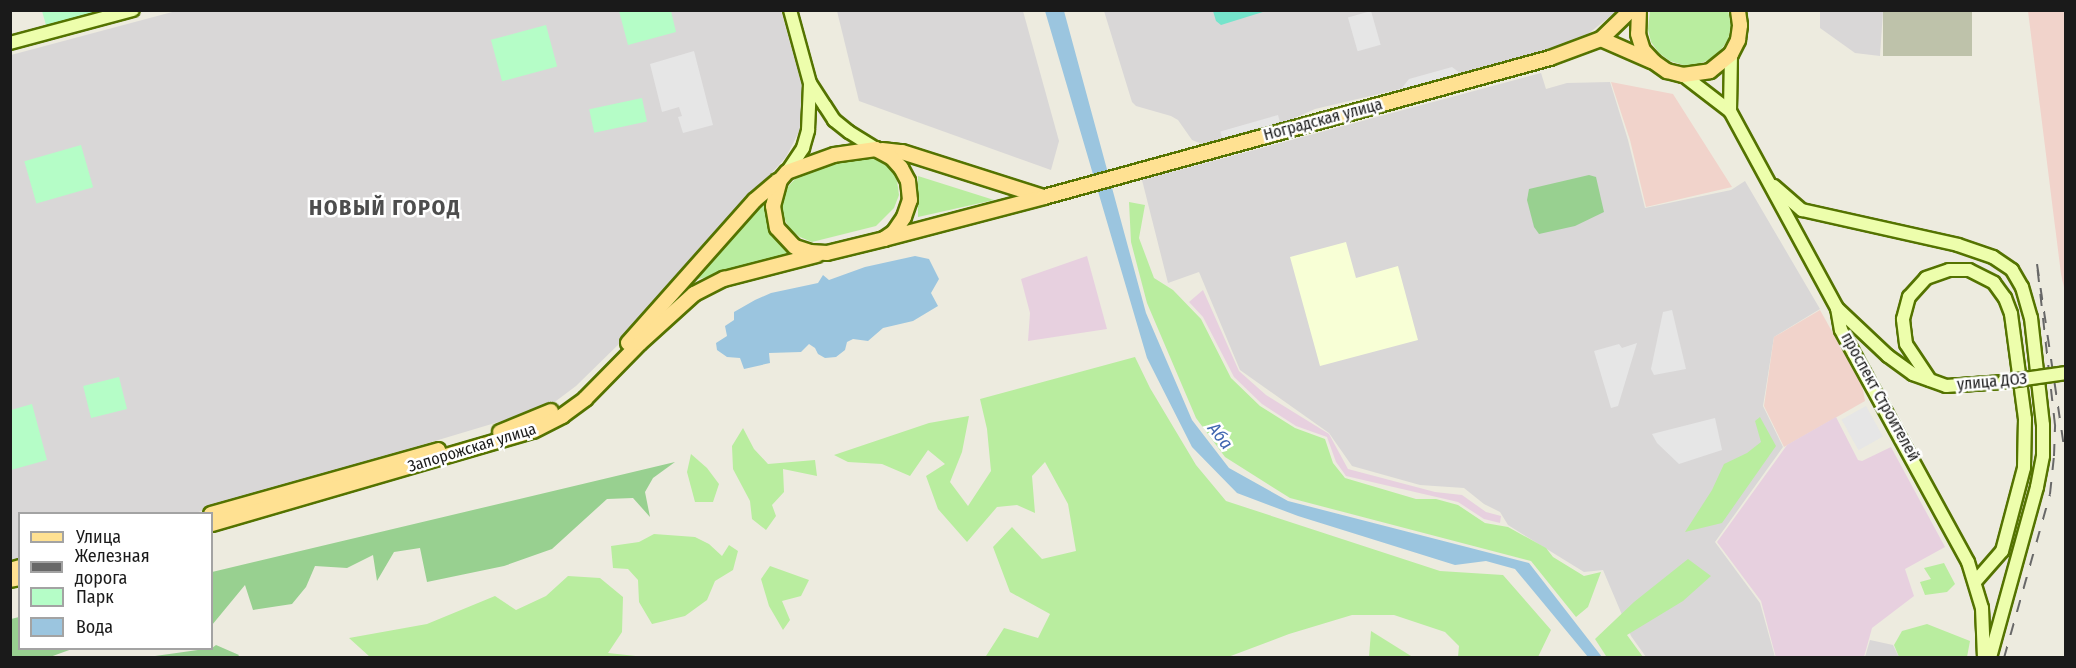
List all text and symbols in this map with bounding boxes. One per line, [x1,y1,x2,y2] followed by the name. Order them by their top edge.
[1261,95,1385,145] street label: Ноградская улица
[309,195,461,221] district label: НОВЫЙ ГОРОД
[1837,329,1923,465] street label: проспект Строителей
[1956,369,2028,395] street label: улица ДОЗ
[1203,418,1237,454] water label: Аба
[406,419,538,477] street label: Запорожская улица
[18,512,213,650] legend
[76,526,121,548] text: Улица
[75,545,150,589] text: Железная дорога
[76,586,114,608] text: Парк
[76,616,113,638] text: Вода

